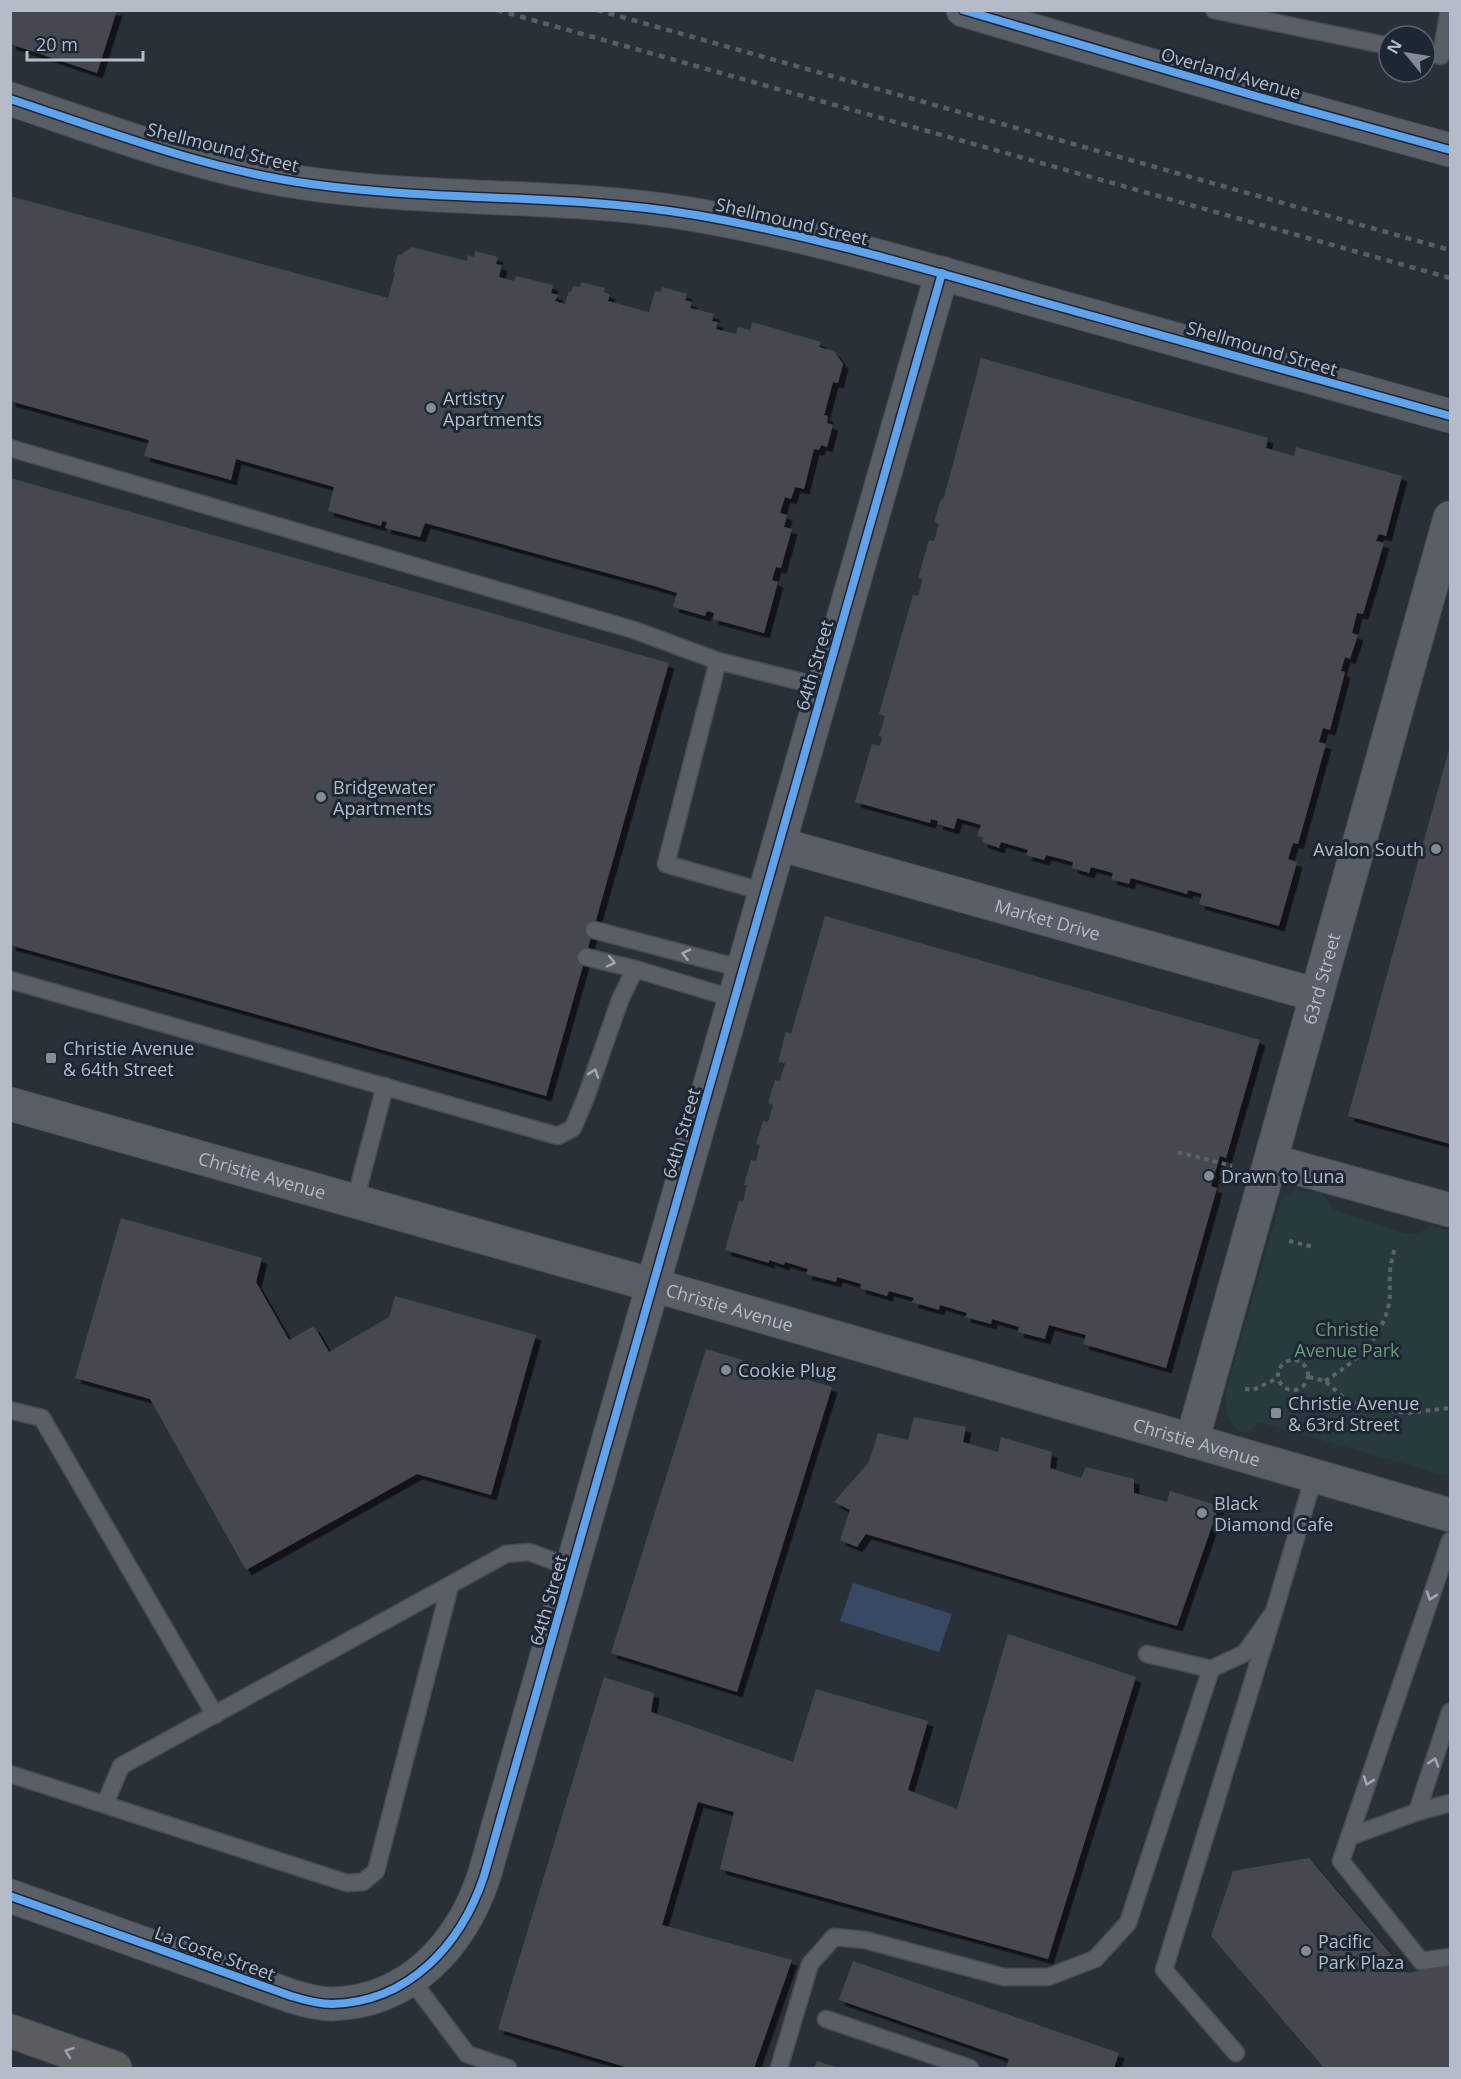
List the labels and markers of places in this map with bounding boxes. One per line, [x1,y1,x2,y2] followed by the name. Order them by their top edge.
[443,386,542,431] place label: Artistry Apartments
[424,401,438,415] marker: Artistry Apartments
[333,775,436,820] place label: Bridgewater Apartments
[314,790,328,804] marker: Bridgewater Apartments
[1313,837,1424,861] place label: Avalon South
[1429,842,1443,856] marker: Avalon South
[63,1036,194,1081] place label: Christie Avenue & 64th Street
[44,1051,58,1065] marker: Christie Avenue & 64th Street
[1221,1164,1344,1188] place label: Drawn to Luna
[1202,1169,1216,1183] marker: Drawn to Luna
[738,1358,836,1382] place label: Cookie Plug
[719,1363,733,1377] marker: Cookie Plug
[1288,1391,1419,1436] place label: Christie Avenue & 63rd Street
[1269,1406,1283,1420] marker: Christie Avenue & 63rd Street
[1214,1491,1333,1536] place label: Black Diamond Cafe
[1195,1506,1209,1520] marker: Black Diamond Cafe
[1318,1929,1404,1974] place label: Pacific Park Plaza
[1299,1944,1313,1958] marker: Pacific Park Plaza

